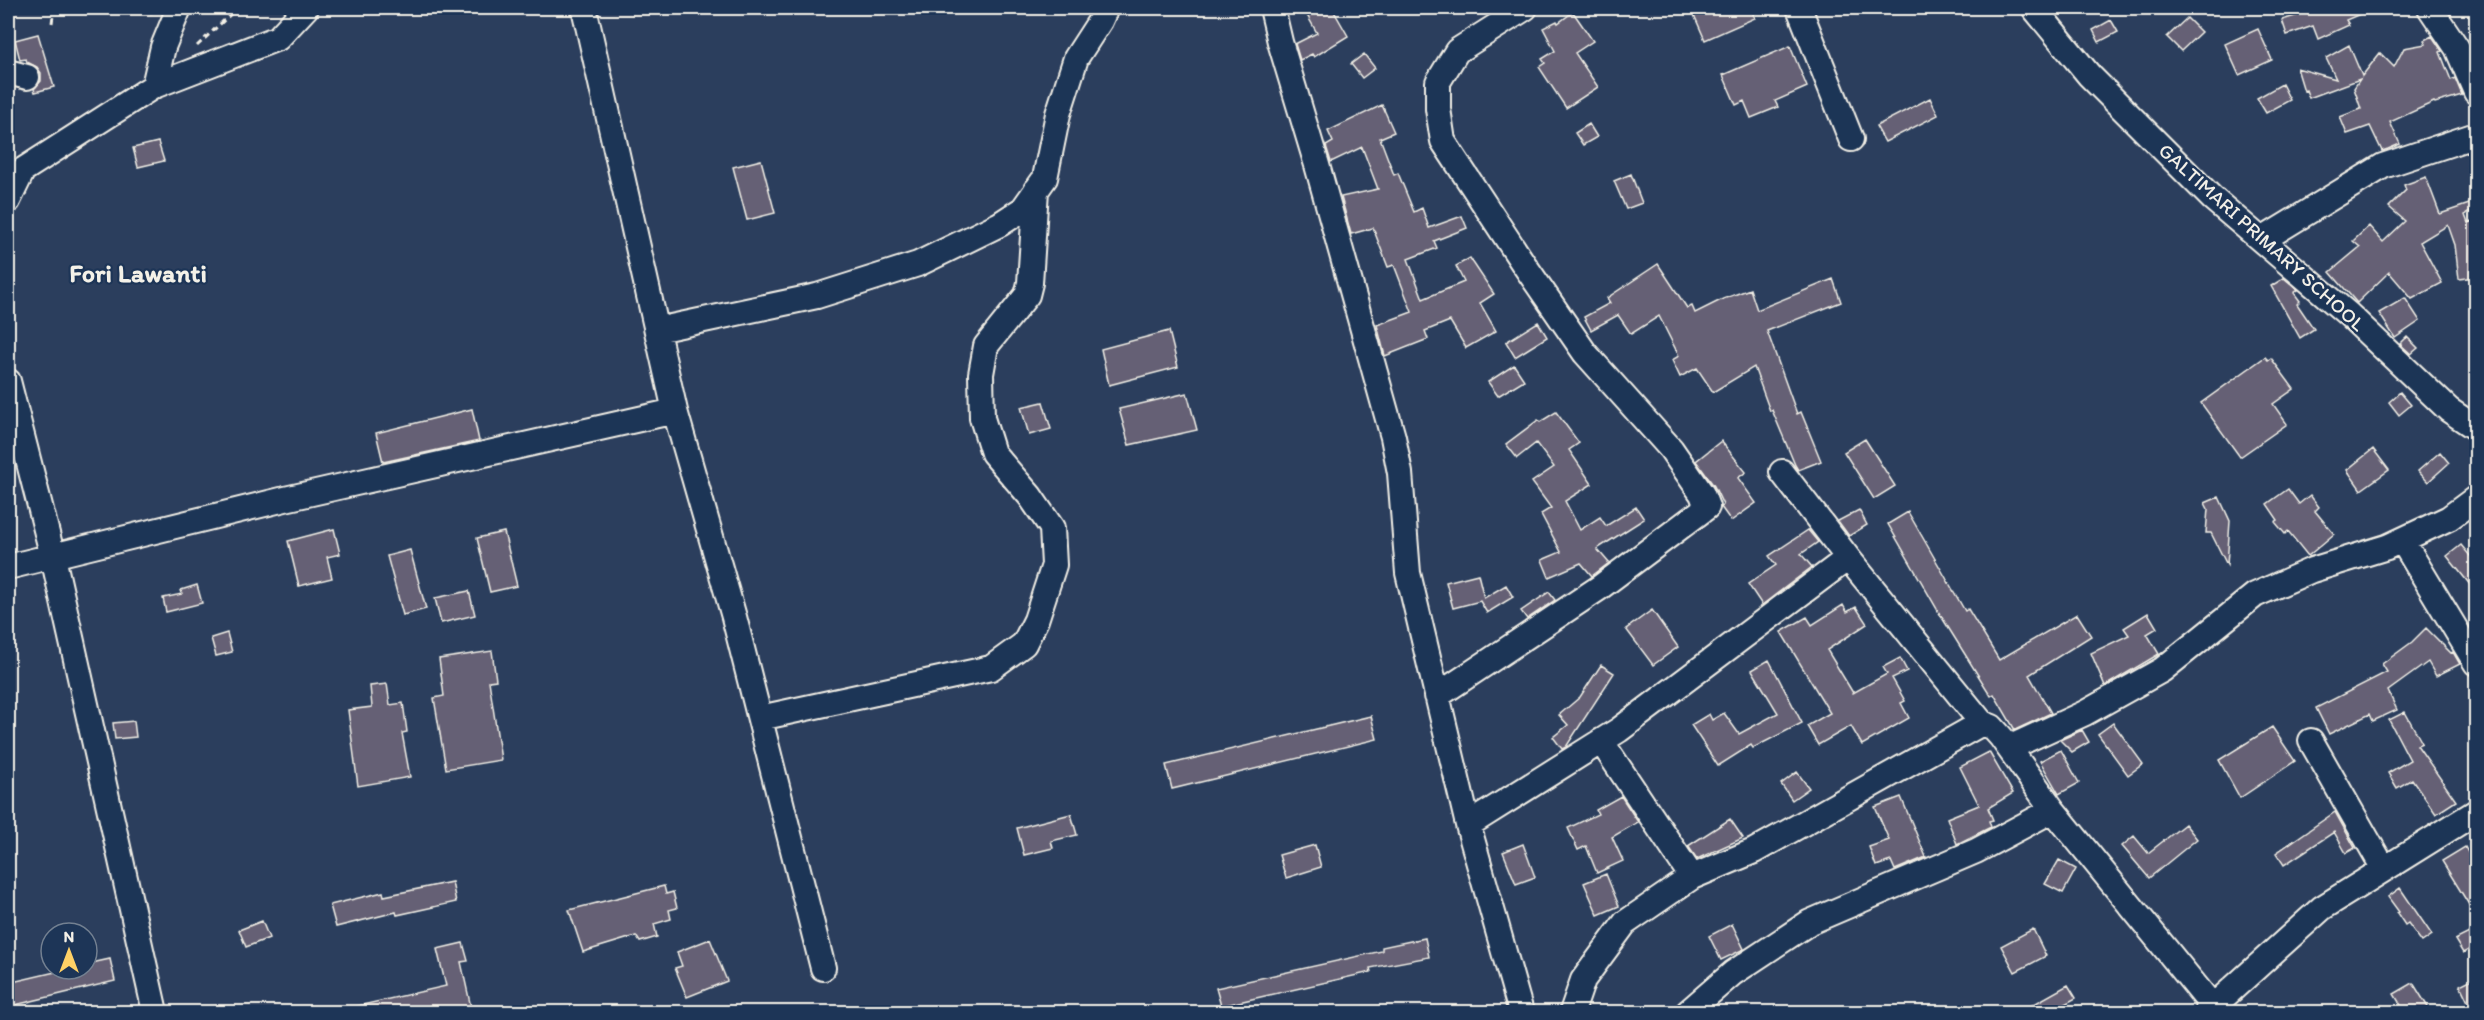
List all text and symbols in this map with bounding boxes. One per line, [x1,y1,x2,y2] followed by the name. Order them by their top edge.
[2154,138,2370,336] street label: GALTIMARI PRIMARY SCHOOL
[69,257,207,289] district label: Fori Lawanti
[39,921,99,981] north arrow
[64,927,74,946] text: N

